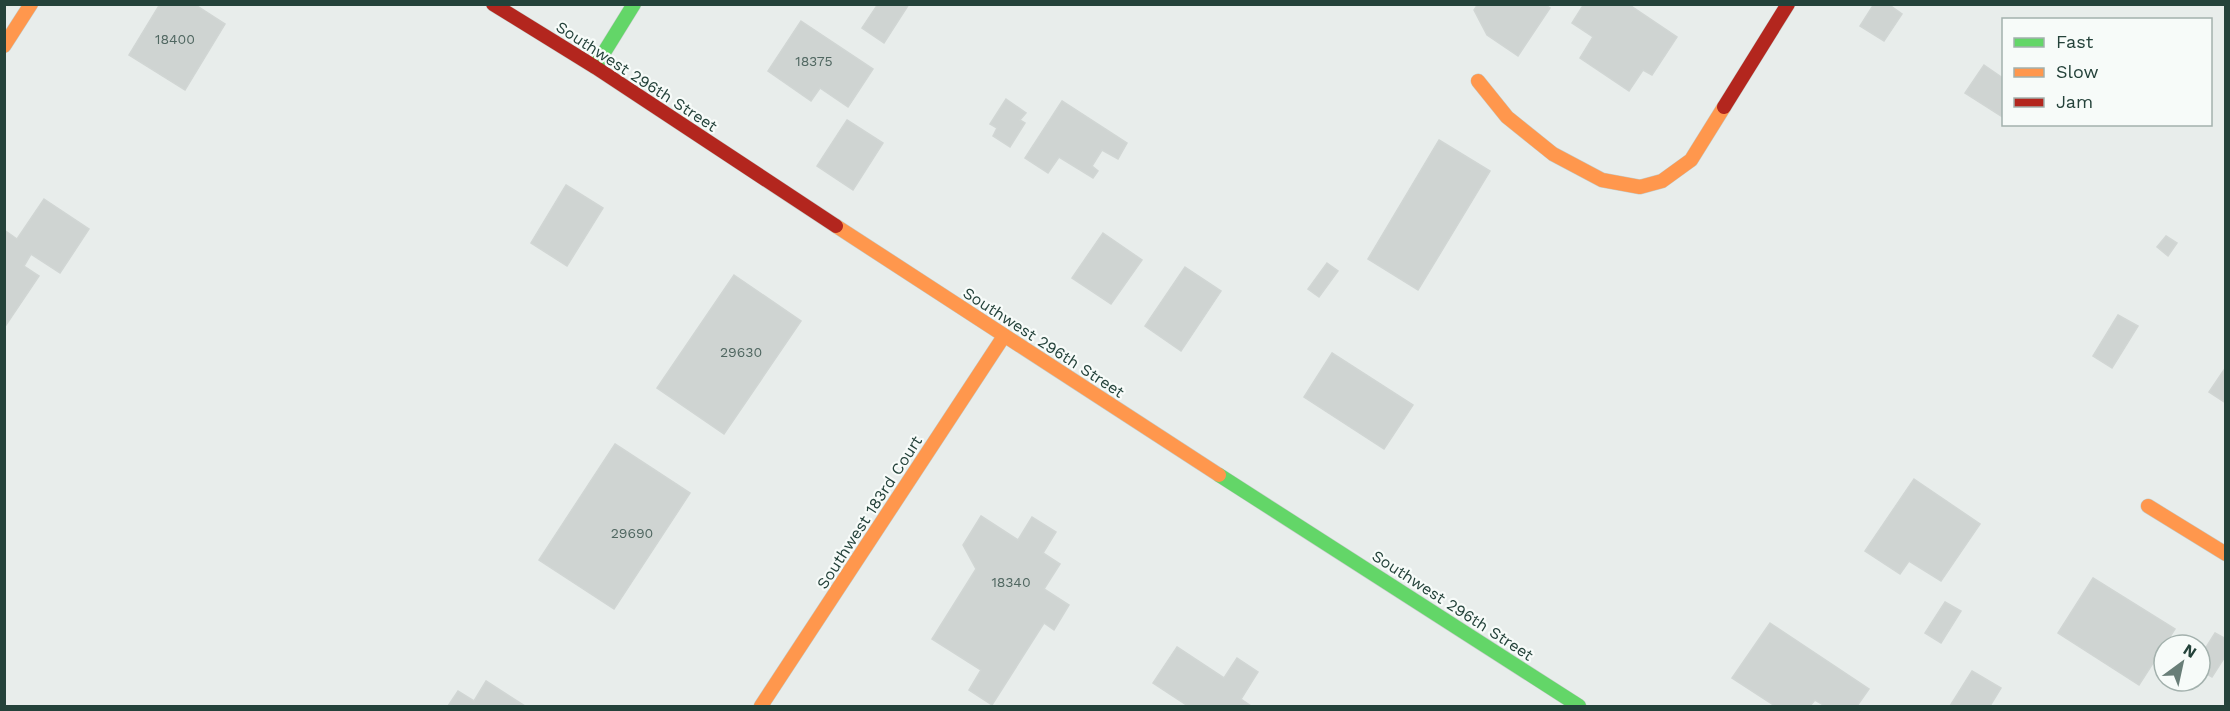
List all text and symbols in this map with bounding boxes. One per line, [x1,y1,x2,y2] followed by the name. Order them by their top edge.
[553,17,721,136] street label: Southwest 296th Street
[2002,18,2212,126] legend
[155,31,195,47] house number: 18400
[2056,31,2094,52] text: Fast
[795,53,833,69] house number: 18375
[2056,61,2099,82] text: Slow
[2056,91,2093,112] text: Jam
[960,283,1128,402] street label: Southwest 296th Street
[720,344,762,360] house number: 29630
[813,432,926,592] street label: Southwest 183rd Court
[611,525,653,541] house number: 29690
[1369,546,1537,665] street label: Southwest 296th Street
[991,574,1031,590] house number: 18340
[2152,633,2212,693] north arrow
[2180,640,2200,662] text: N

